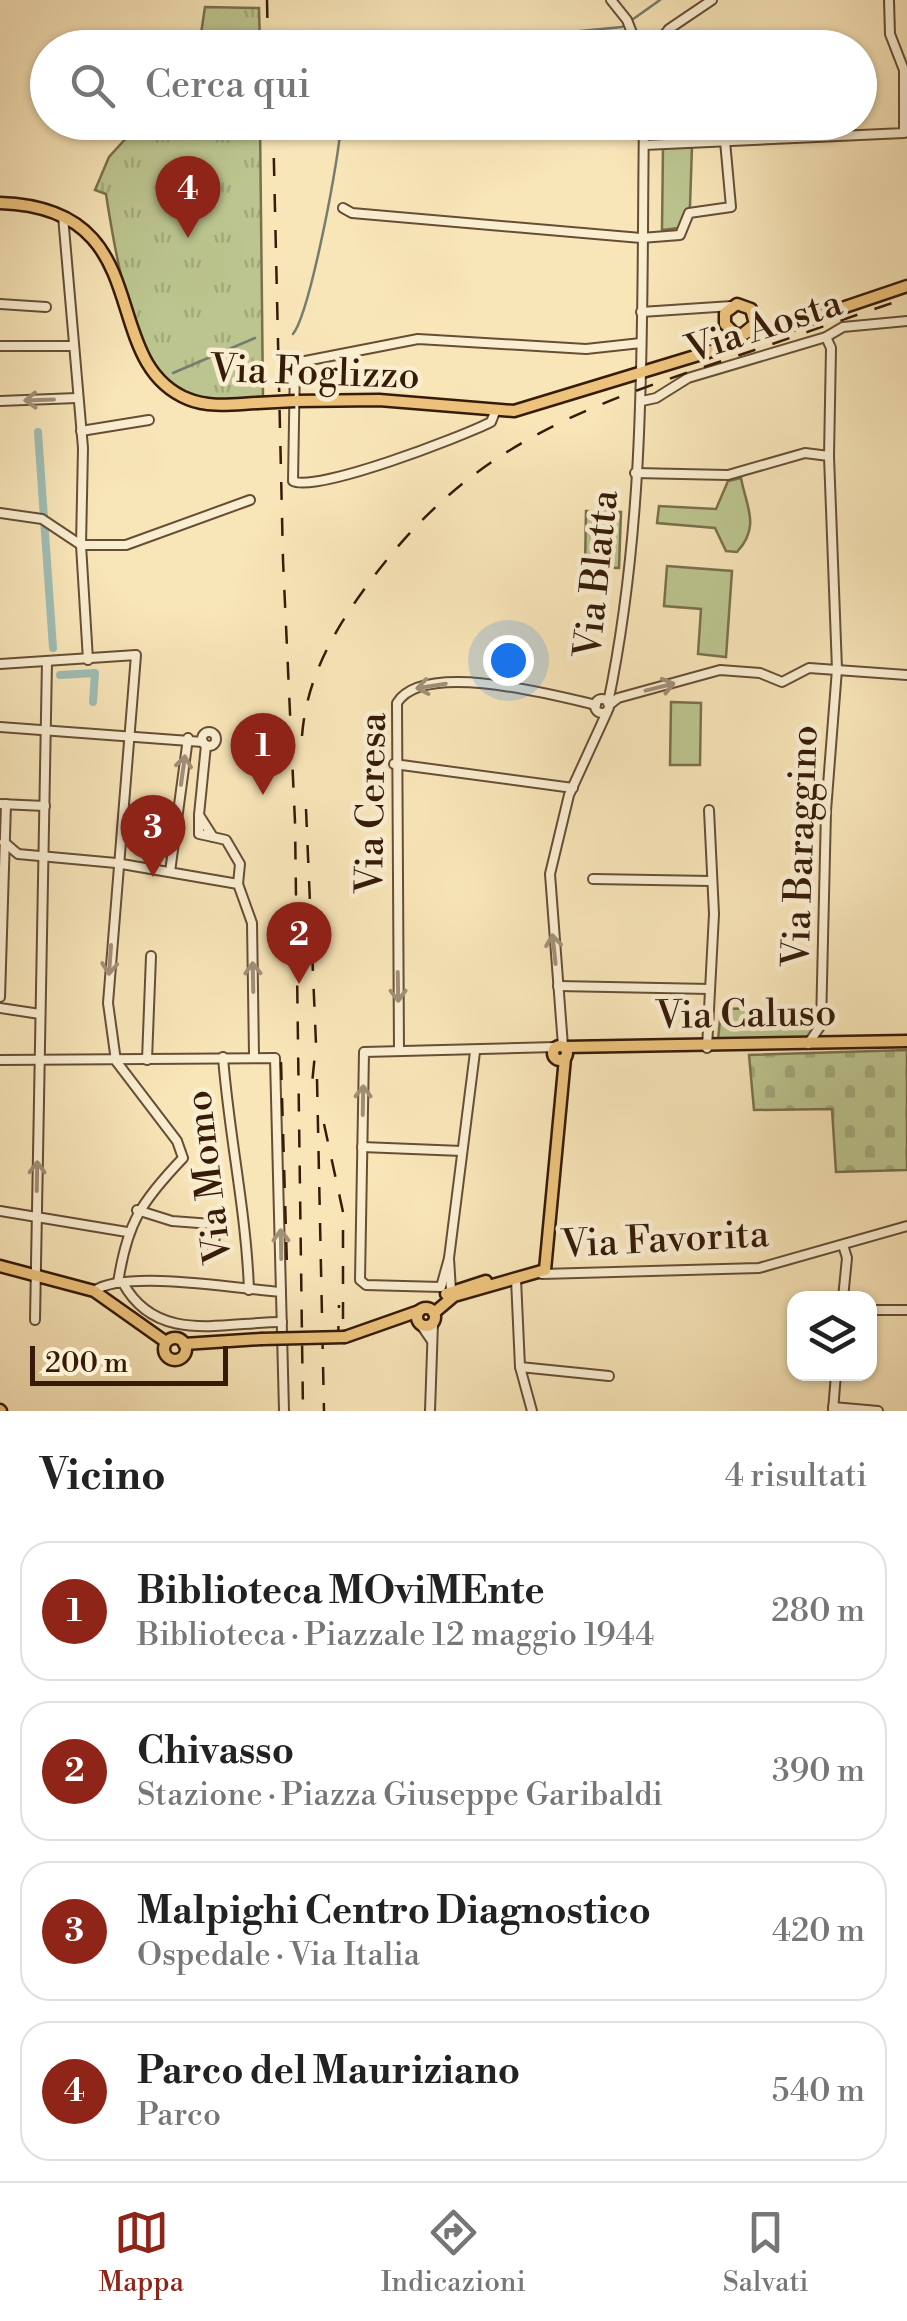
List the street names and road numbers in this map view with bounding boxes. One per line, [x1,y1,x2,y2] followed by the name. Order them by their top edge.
[679,280,849,375] street label: Via Aosta
[208,346,421,400] street label: Via Foglizzo
[565,487,629,661] street label: Via Blatta
[347,711,397,895] street label: Via Ceresa
[773,724,829,969] street label: Via Baraggino
[654,990,837,1040] street label: Via Caluso
[175,1088,243,1267] street label: Via Momo
[559,1211,771,1269] street label: Via Favorita

